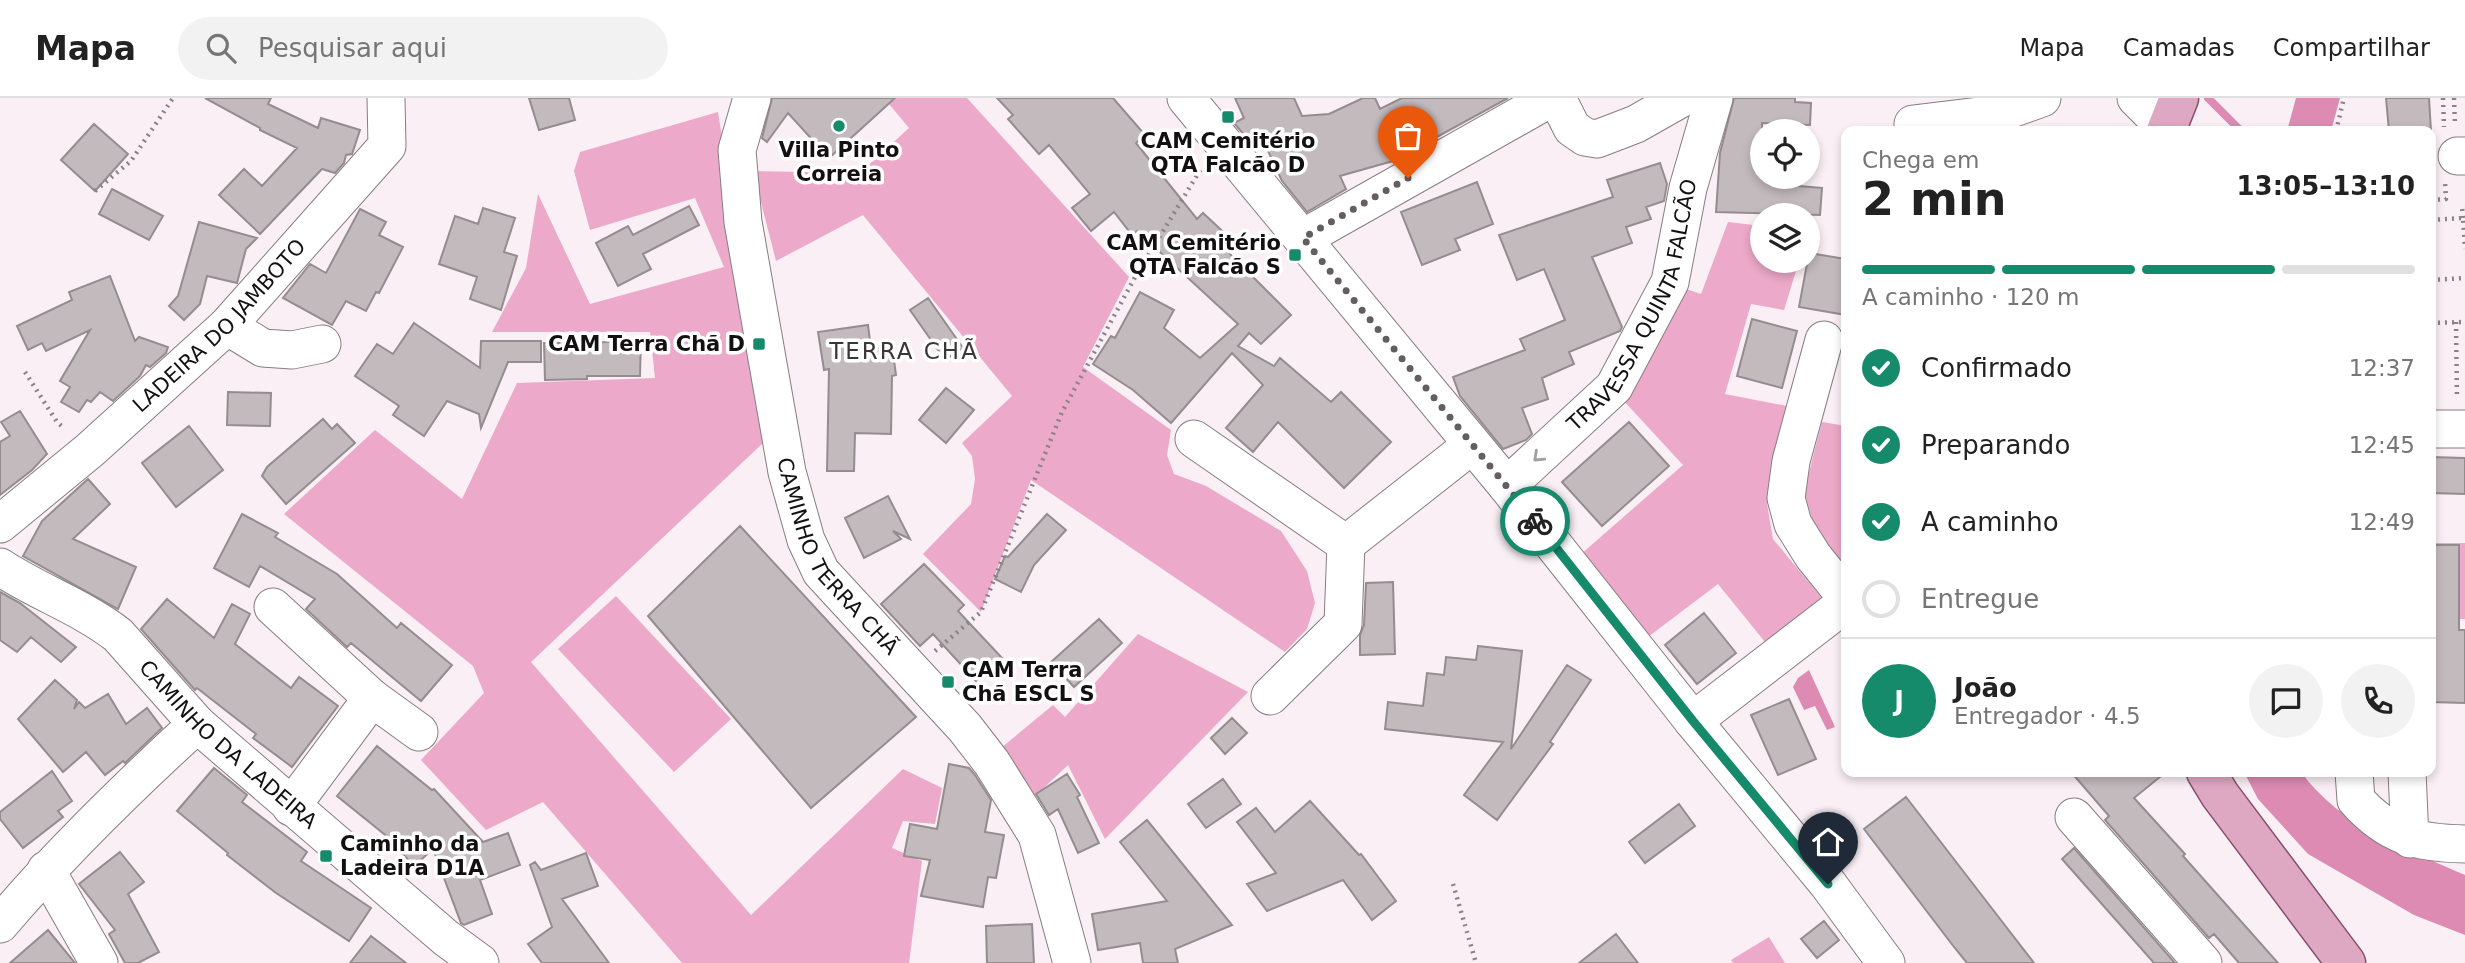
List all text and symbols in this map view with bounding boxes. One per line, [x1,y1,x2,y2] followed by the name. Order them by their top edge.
[178,17,668,80] search box
[35,29,136,68] text: Mapa
[202,29,240,67] icon: search
[258,33,447,63] text: Pesquisar aqui
[2019,34,2085,62] text: Mapa
[2123,34,2235,62] text: Camadas
[2273,34,2430,62] text: Compartilhar
[1378,106,1438,178] pin
[1220,109,1236,125] marker: CAM Cemitério QTA Falcão D
[1389,117,1427,155] icon: bag
[831,118,847,134] marker: Villa Pinto Correia
[1750,119,1820,273] map controls
[1750,119,1820,189] button: locate
[1141,129,1315,177] place label: CAM Cemitério QTA Falcão D
[779,138,899,186] place label: Villa Pinto Correia
[1862,147,1979,173] text: Chega em
[2236,171,2415,201] text: 13:05–13:10
[1862,172,2006,226] text: 2 min
[1562,176,1702,437] street label: TRAVESSA QUINTA FALCÃO
[1750,203,1820,273] button: layers
[1106,231,1281,279] place label: CAM Cemitério QTA Falcão S
[128,234,310,417] street label: LADEIRA DO JAMBOTO
[1287,247,1303,263] marker: CAM Cemitério QTA Falcão S
[1862,284,2079,310] text: A caminho · 120 m
[548,332,745,356] place label: CAM Terra Chã D
[751,336,767,352] marker: CAM Terra Chã D
[828,337,979,364] district label: TERRA CHÃ
[1862,349,1900,387] icon: check
[1921,353,2072,383] text: Confirmado
[2349,355,2415,381] text: 12:37
[1862,426,1900,464] icon: check
[1921,430,2070,460] text: Preparando
[2349,432,2415,458] text: 12:45
[1533,448,1546,461] one-way arrow
[773,456,905,660] street label: CAMINHO TERRA CHÃ
[1500,486,1570,556] courier
[1516,502,1554,540] icon: bike
[1862,503,1900,541] icon: check
[1921,507,2059,537] text: A caminho
[2349,509,2415,535] text: 12:49
[1921,584,2039,614] text: Entregue
[134,655,322,834] street label: CAMINHO DA LADEIRA
[962,658,1095,706] place label: CAM Terra Chã ESCL S
[2249,664,2323,738] button: chat
[2341,664,2415,738] button: phone
[1954,673,2017,703] text: João
[940,674,956,690] marker: CAM Terra Chã ESCL S
[1894,686,1904,716] text: J
[1954,703,2141,729] text: Entregador · 4.5
[1798,812,1858,884] pin
[1809,823,1847,861] icon: home
[340,832,485,880] place label: Caminho da Ladeira D1A
[318,848,334,864] marker: Caminho da Ladeira D1A

